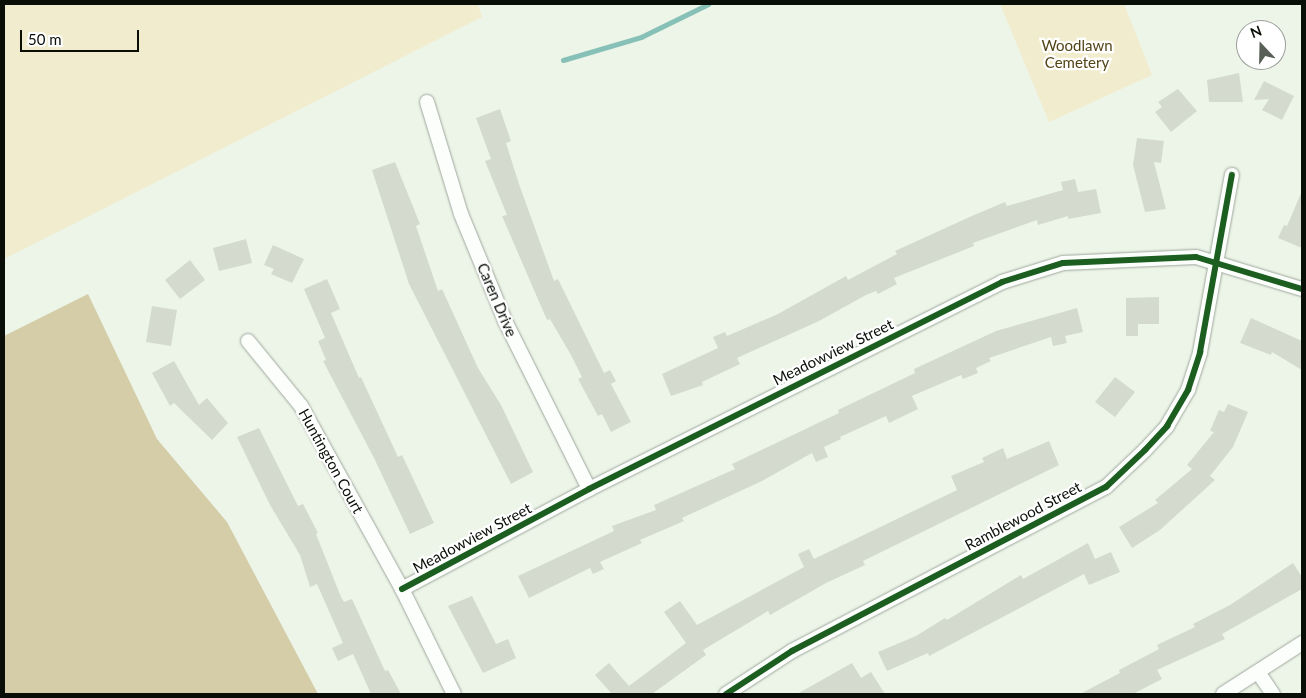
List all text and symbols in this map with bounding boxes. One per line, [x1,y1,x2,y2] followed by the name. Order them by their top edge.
[22,20,141,52] scale bar
[1236,20,1286,70] north arrow
[1248,22,1264,41] text: N
[28,30,62,48] text: 50 m
[1041,36,1113,71] park label: Woodlawn Cemetery
[473,260,521,340] street label: Caren Drive
[770,315,896,389] street label: Meadowview Street
[295,405,367,517] street label: Huntington Court
[962,478,1084,554] street label: Ramblewood Street
[410,499,534,577] street label: Meadowview Street

